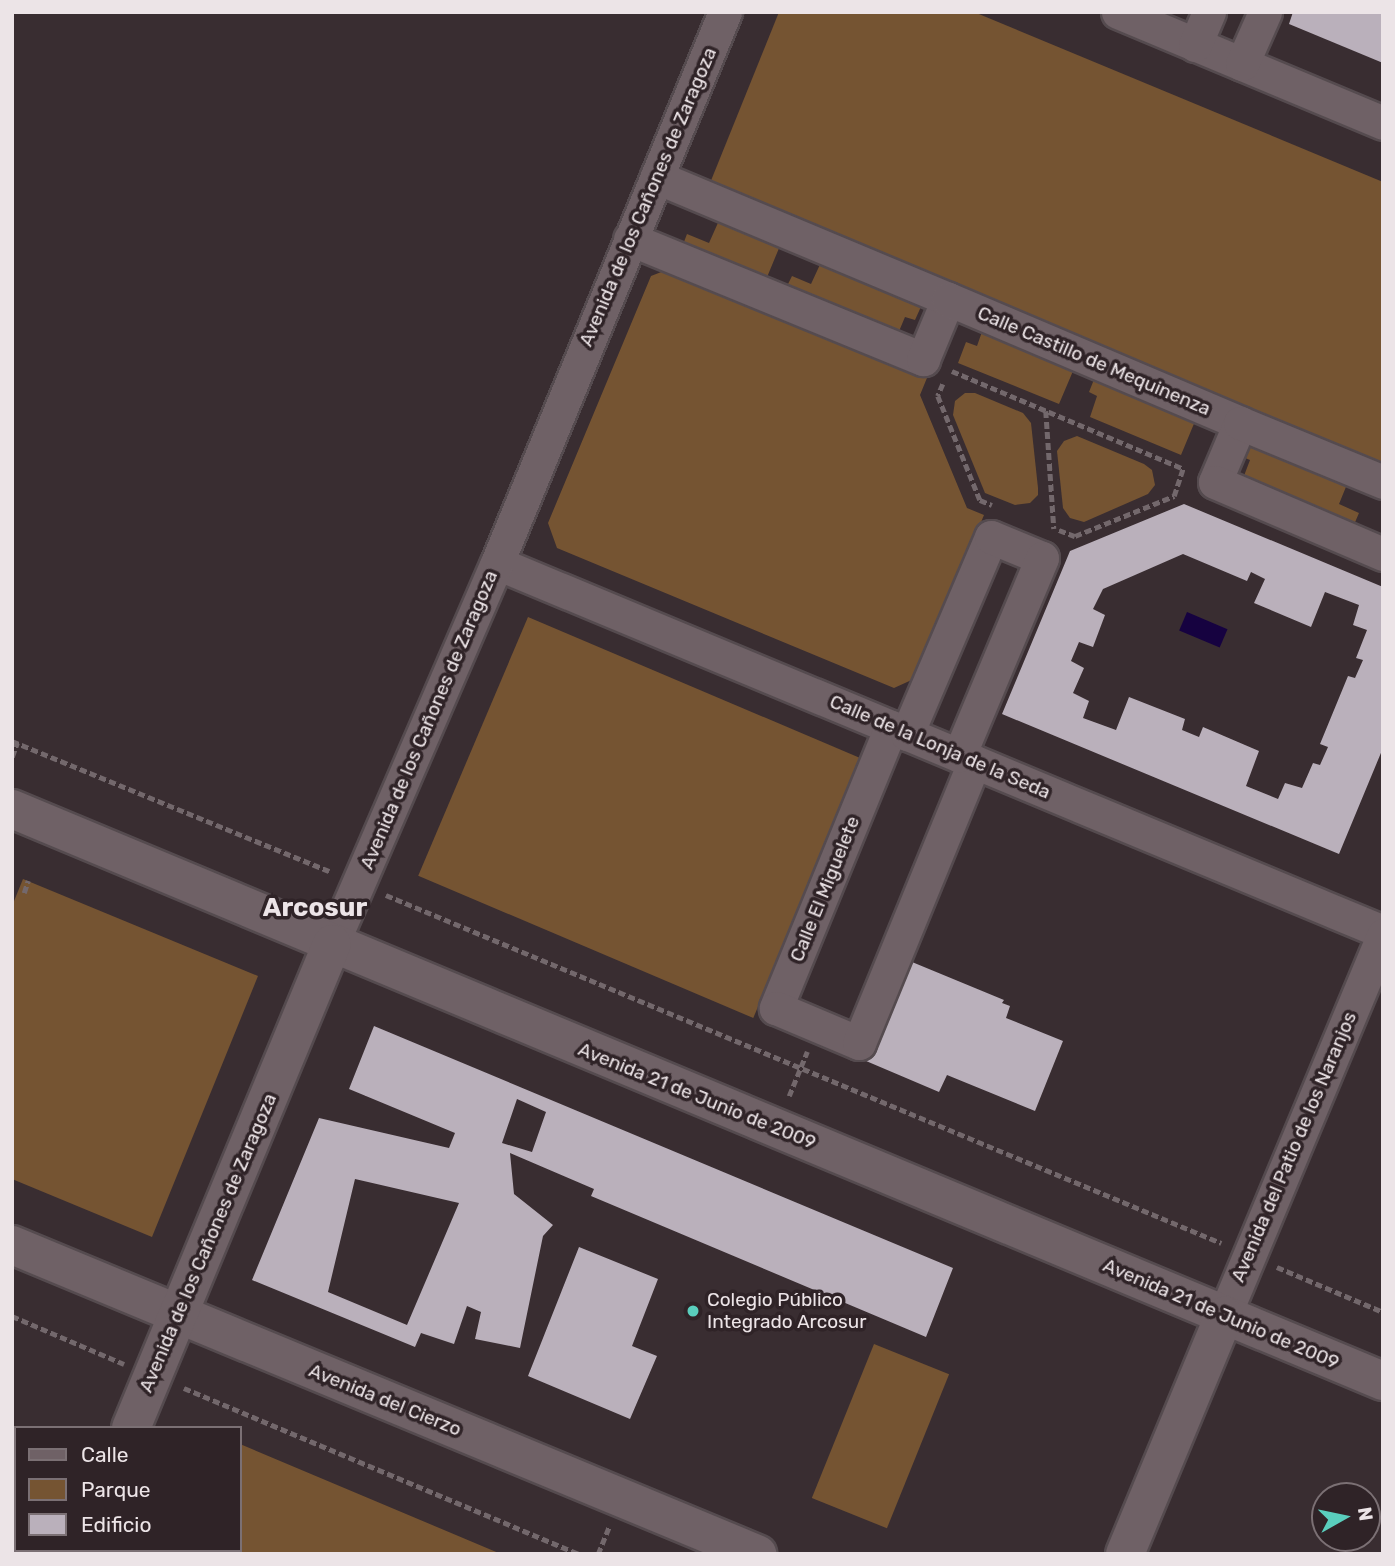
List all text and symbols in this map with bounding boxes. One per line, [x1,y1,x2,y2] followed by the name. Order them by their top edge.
[575,44,721,350] street label: Avenida de los Cañones de Zaragoza
[974,302,1214,420] street label: Calle Castillo de Mequinenza
[356,567,502,873] street label: Avenida de los Cañones de Zaragoza
[826,690,1054,804] street label: Calle de la Lonja de la Seda
[785,813,865,965] street label: Calle El Miguelete
[263,892,367,924] district label: Arcosur
[1227,1008,1361,1286] street label: Avenida del Patio de los Naranjos
[575,1038,819,1154] street label: Avenida 21 de Junio de 2009
[135,1090,281,1396] street label: Avenida de los Cañones de Zaragoza
[1100,1254,1342,1374] street label: Avenida 21 de Junio de 2009
[707,1289,867,1333] place label: Colegio Público Integrado Arcosur
[685,1303,701,1319] marker: Colegio Público Integrado Arcosur
[305,1359,465,1441] street label: Avenida del Cierzo
[14,1426,242,1552] legend
[81,1442,129,1467] text: Calle
[81,1477,151,1502] text: Parque
[1311,1482,1381,1552] north arrow
[1353,1505,1378,1522] text: N
[81,1512,151,1537] text: Edificio

